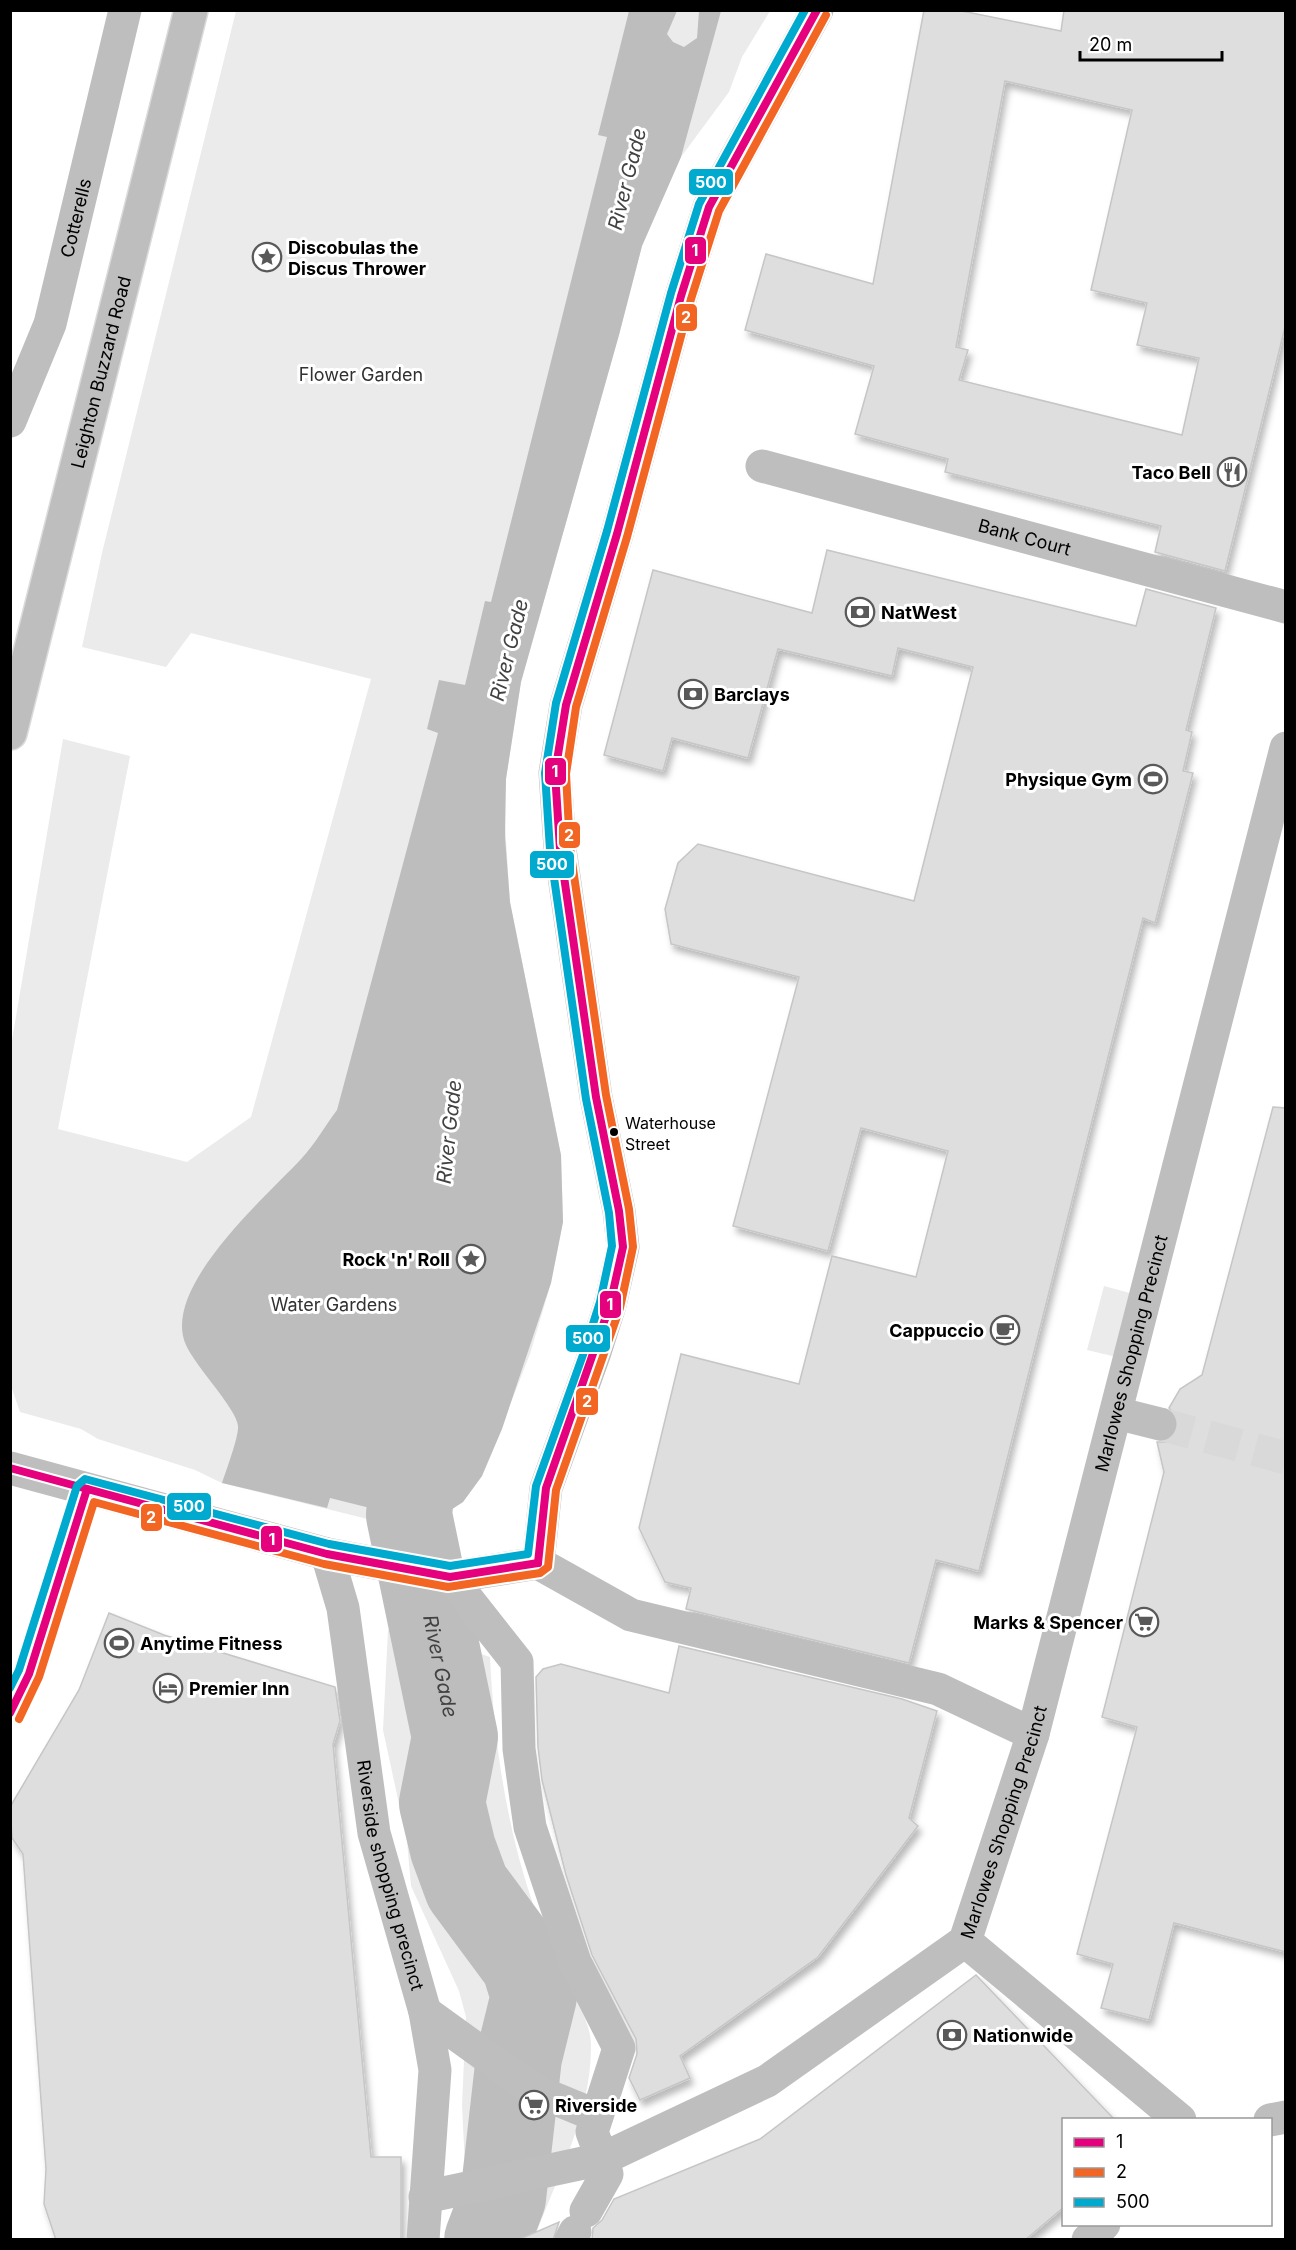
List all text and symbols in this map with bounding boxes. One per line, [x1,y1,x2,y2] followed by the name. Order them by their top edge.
[1080,24,1222,62] scale bar
[1089,34,1132,55] text: 20 m
[603,126,651,232] water label: River Gade
[688,168,734,196] line badge: 500
[695,172,727,192] text: 500
[56,176,95,260] street label: Cotterells
[684,236,707,265] line badge: 1
[288,237,426,279] place label: Discobulas the Discus Thrower
[692,240,698,260] text: 1
[251,241,283,273] place icon: Discobulas the Discus Thrower
[66,274,135,470] street label: Leighton Buzzard Road
[675,303,698,332] line badge: 2
[681,307,691,327] text: 2
[299,364,423,385] park label: Flower Garden
[1216,456,1248,488] restaurant icon: Taco Bell
[1132,462,1211,483] place label: Taco Bell
[976,514,1073,559] street label: Bank Court
[844,596,876,628] bank icon: NatWest
[485,597,533,703] water label: River Gade
[881,602,957,623] place label: NatWest
[677,678,709,710] bank icon: Barclays
[714,684,790,705] place label: Barclays
[544,757,567,786] line badge: 1
[552,761,558,781] text: 1
[1137,763,1169,795] sports icon: Physique Gym
[1005,769,1132,790] place label: Physique Gym
[558,821,581,849] line badge: 2
[564,825,574,845] text: 2
[529,850,575,879] line badge: 500
[536,854,568,874] text: 500
[432,1079,466,1185] water label: River Gade
[625,1113,716,1154] place label: Waterhouse Street
[608,1126,620,1138] marker: Waterhouse Street
[1090,1232,1171,1474] street label: Marlowes Shopping Precinct
[455,1243,487,1275] place icon: Rock 'n' Roll
[342,1249,450,1270] place label: Rock 'n' Roll
[599,1290,622,1319] line badge: 1
[271,1294,397,1315] park label: Water Gardens
[607,1294,613,1314] text: 1
[989,1314,1021,1346] cafe icon: Cappuccio
[889,1320,984,1341] place label: Cappuccio
[565,1324,611,1353] line badge: 500
[572,1328,604,1348] text: 500
[575,1387,599,1416] line badge: 2
[582,1391,592,1411] text: 2
[166,1492,212,1521] line badge: 500
[173,1496,205,1516] text: 500
[140,1503,163,1532] line badge: 2
[146,1507,156,1527] text: 2
[260,1525,283,1553] line badge: 1
[269,1529,275,1549] text: 1
[1128,1606,1160,1638] supermarket icon: Marks & Spencer
[973,1612,1123,1633] place label: Marks & Spencer
[418,1613,463,1720] water label: River Gade
[103,1627,135,1659] sports icon: Anytime Fitness
[140,1633,283,1654] place label: Anytime Fitness
[152,1672,184,1704] hotel icon: Premier Inn
[189,1678,289,1699] place label: Premier Inn
[956,1703,1050,1941] street label: Marlowes Shopping Precinct
[353,1758,429,1993] street label: Riverside shopping precinct
[936,2019,968,2051] bank icon: Nationwide
[973,2025,1073,2046] place label: Nationwide
[518,2089,550,2121] supermarket icon: Riverside
[555,2095,638,2116] place label: Riverside
[1062,2118,1272,2226] legend
[1116,2131,1123,2152] text: 1
[1116,2161,1127,2182] text: 2
[1116,2191,1150,2212] text: 500

